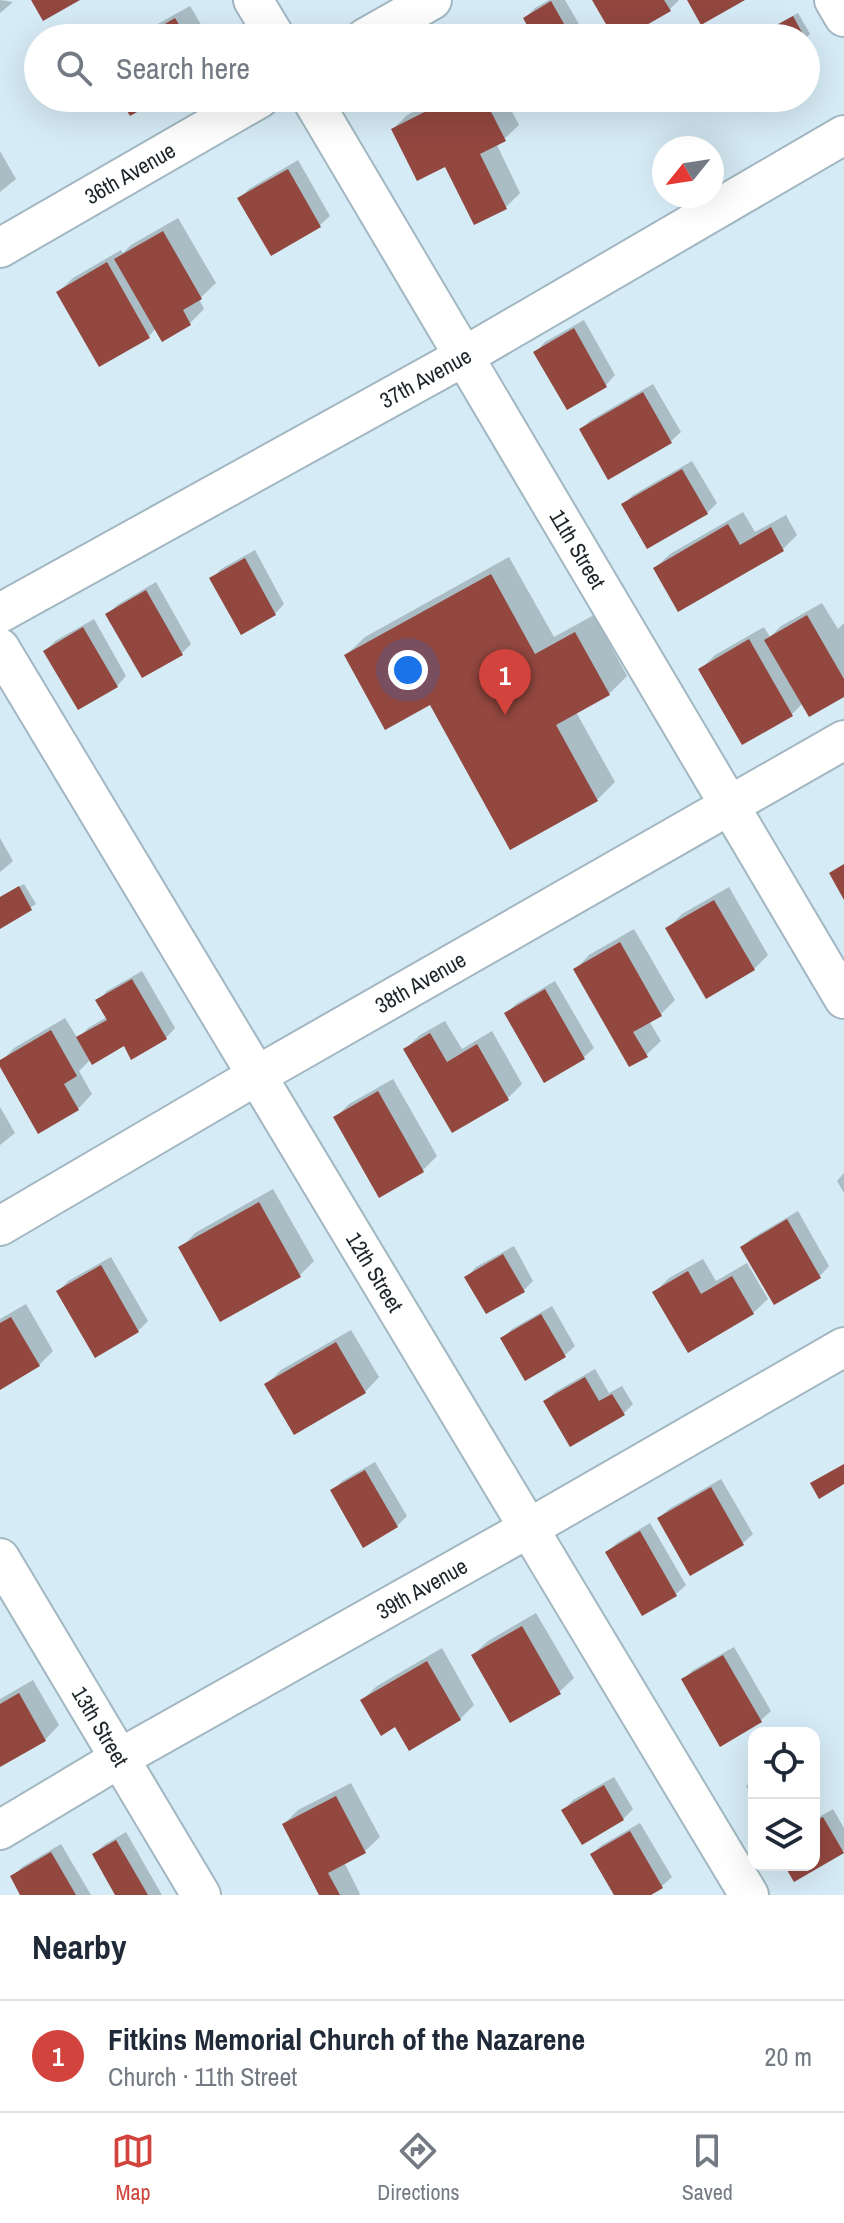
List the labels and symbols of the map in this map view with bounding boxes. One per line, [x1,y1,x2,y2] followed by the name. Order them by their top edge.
[79,135,181,211] street label: 36th Avenue
[652,136,724,208] north arrow
[374,341,477,415] street label: 37th Avenue
[543,504,613,594] street label: 11th Street
[479,649,531,715] pin: 1
[388,650,428,690] your location
[369,944,471,1020] street label: 38th Avenue
[339,1226,410,1318] street label: 12th Street
[371,1551,473,1626] street label: 39th Avenue
[65,1681,136,1772] street label: 13th Street

